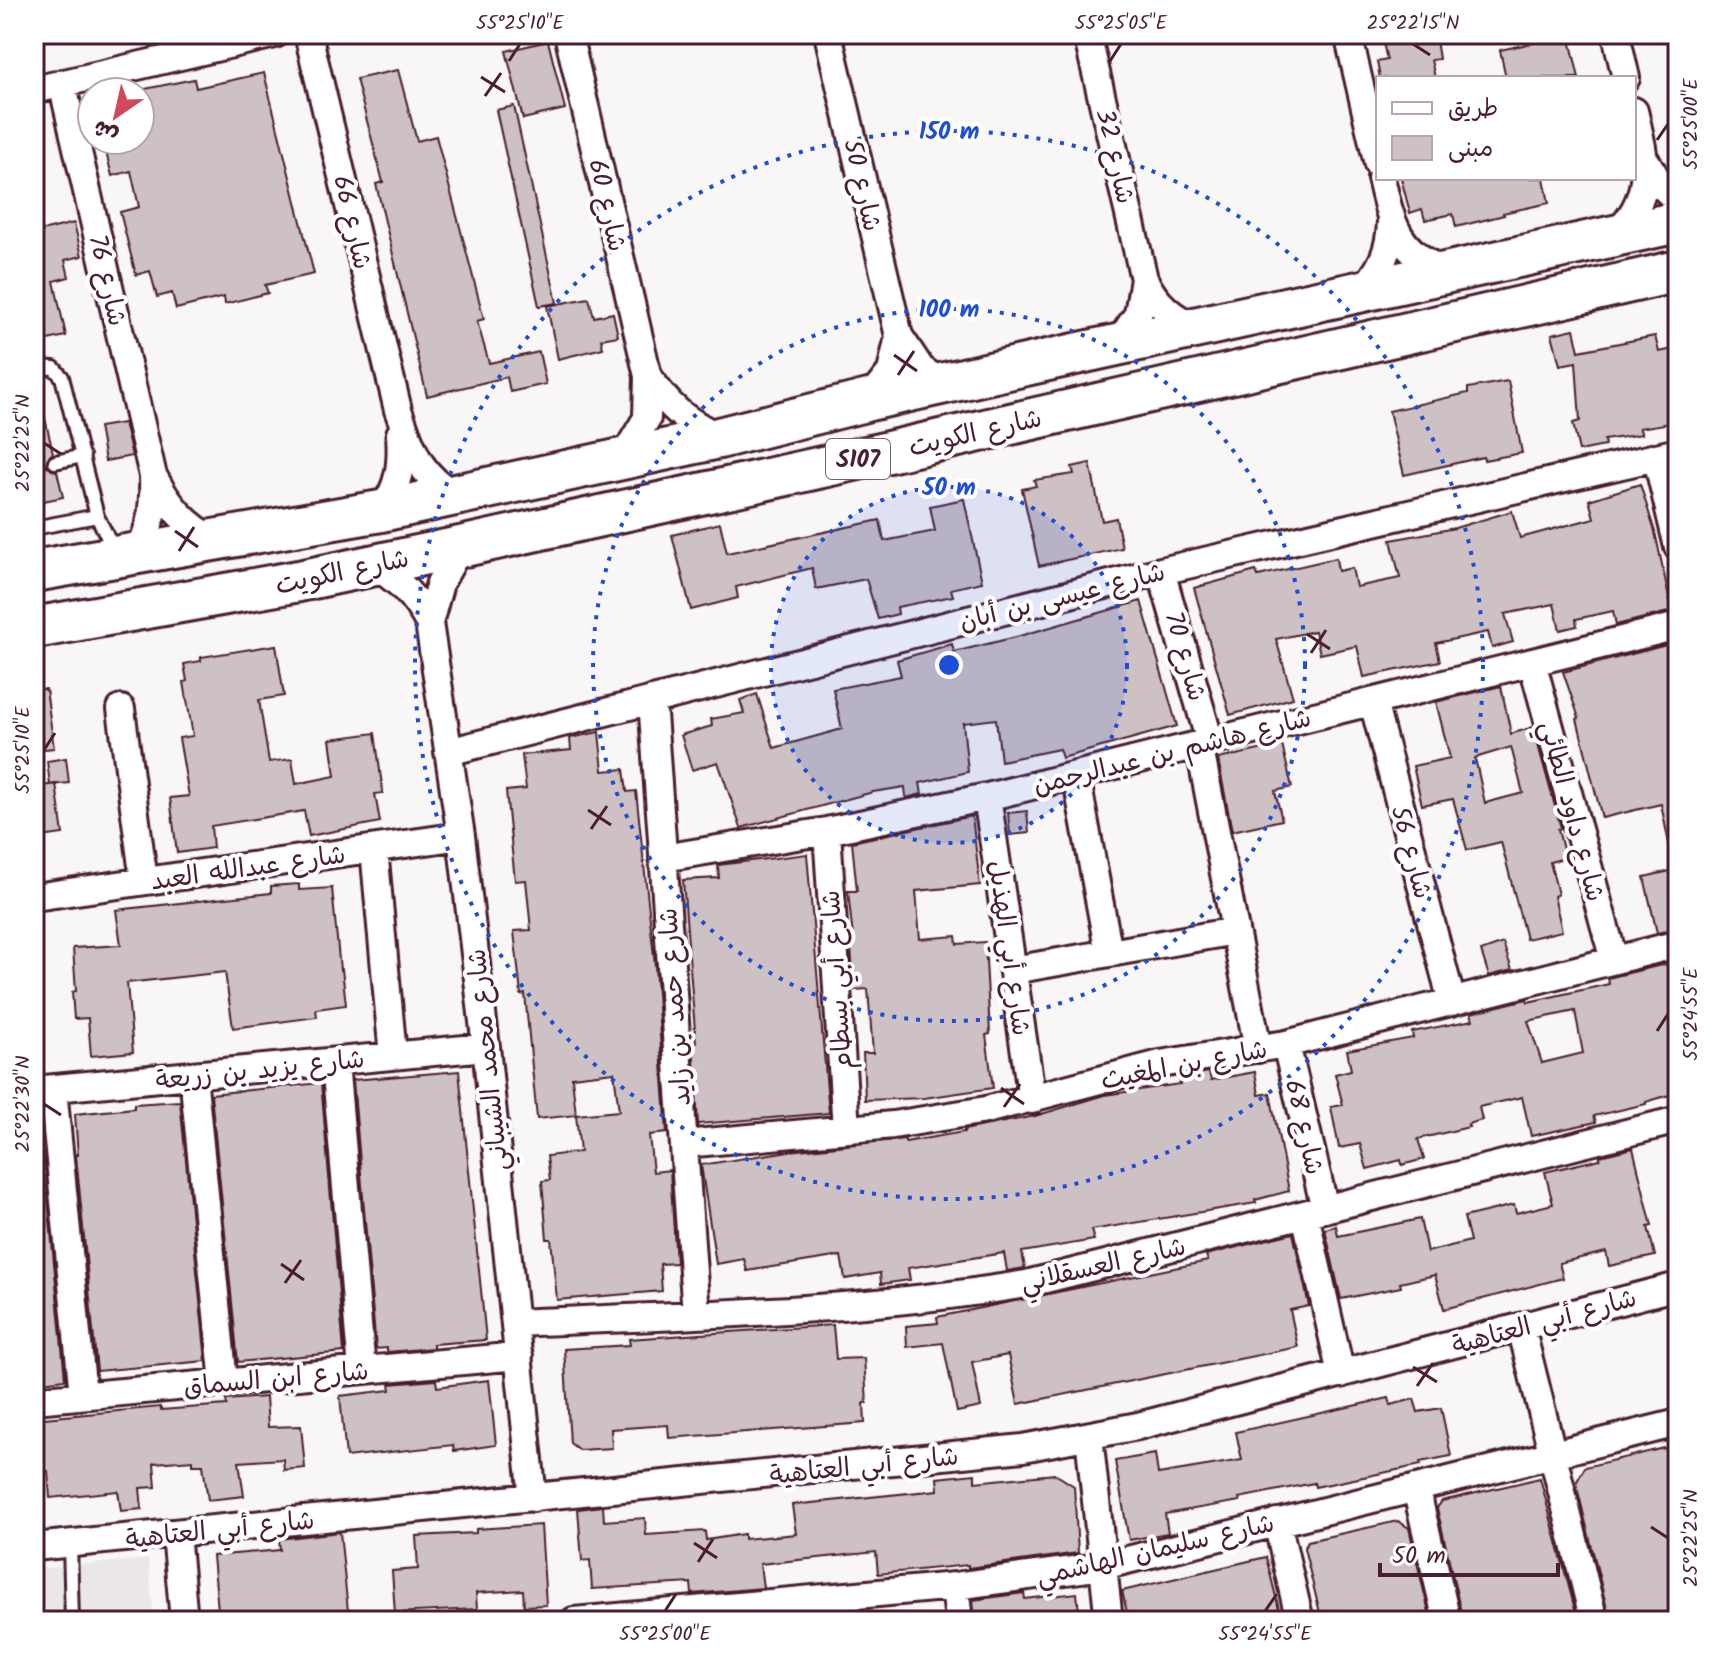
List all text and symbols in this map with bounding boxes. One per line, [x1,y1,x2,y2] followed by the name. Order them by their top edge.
[476,8,565,40] text: 55°25'10"E
[1075,8,1169,40] text: 55°25'05"E
[1367,8,1459,40] text: 25°22'15"N
[76,76,156,156] north arrow
[1376,76,1636,180] legend
[1676,77,1708,170] text: 55°25'00"E
[1448,90,1498,129] text: طريق
[1083,105,1145,208] street label: شارع 32
[86,109,126,152] text: ش
[919,113,979,152] text: 150 m
[1448,130,1493,169] text: مبنى
[830,135,892,236] street label: شارع 50
[575,155,637,256] street label: شارع 60
[320,171,382,274] street label: شارع 66
[75,230,137,331] street label: شارع 76
[919,291,979,330] text: 100 m
[8,394,40,492] text: 25°22'25"N
[905,398,1046,470] street label: شارع الكويت
[826,439,890,479] road number: S107
[921,469,976,508] text: 50 m
[272,538,413,608] street label: شارع الكويت
[955,552,1170,644] street label: شارع عيسى بن أبان
[1151,607,1217,706] street label: شارع 70
[935,651,963,679] centre of rings
[1029,698,1316,808] street label: شارع هاشم بن عبدالرحمن
[8,705,40,794] text: 55°25'10"E
[1527,717,1615,907] street label: شارع داود الطائي
[1377,801,1443,904] street label: شارع 56
[148,835,348,903] street label: شارع عبدالله العبد
[975,858,1041,1039] street label: شارع أبي الهذيل
[811,889,865,1071] street label: شارع أبي بسطام
[648,906,704,1107] street label: شارع حمد بن زايد
[456,947,522,1173] street label: شارع محمد الشيباني
[1676,966,1708,1061] text: 55°24'55"E
[1097,1029,1271,1103] street label: شارع بن المغيث
[154,1039,367,1103] street label: شارع يزيد بن زريعة
[8,1056,40,1152] text: 25°22'30"N
[1272,1076,1334,1179] street label: شارع 68
[1017,1227,1190,1305] street label: شارع العسقلاني
[1447,1278,1642,1368] street label: شارع أبي العتاهية
[182,1351,370,1409] street label: شارع ابن السماق
[768,1436,961,1498] street label: شارع أبي العتاهية
[1676,1489,1708,1587] text: 25°22'25"N
[124,1500,317,1562] street label: شارع أبي العتاهية
[1032,1503,1279,1599] street label: شارع سليمان الهاشمي
[1380,1527,1558,1577] scale bar
[1392,1537,1446,1576] text: 50 m
[619,1619,712,1651] text: 55°25'00"E
[1218,1619,1313,1651] text: 55°24'55"E

